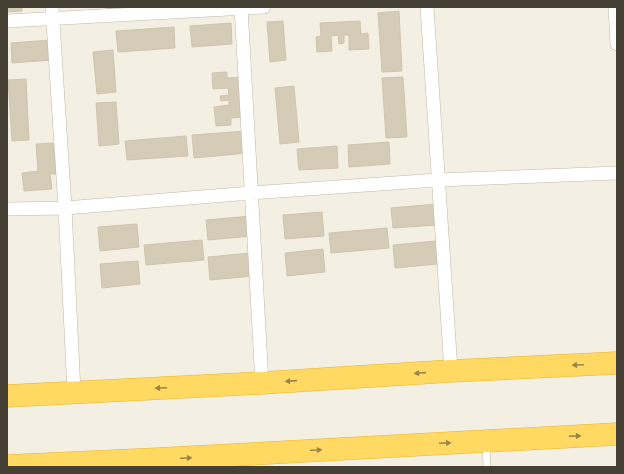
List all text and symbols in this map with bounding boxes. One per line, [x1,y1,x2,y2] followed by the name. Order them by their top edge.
[571,362,584,368] one-way arrow
[413,370,426,376] one-way arrow
[284,378,297,385] one-way arrow
[154,385,167,391] one-way arrow
[569,433,581,440] one-way arrow
[439,440,451,447] one-way arrow
[310,447,322,454] one-way arrow
[180,454,192,461] one-way arrow

